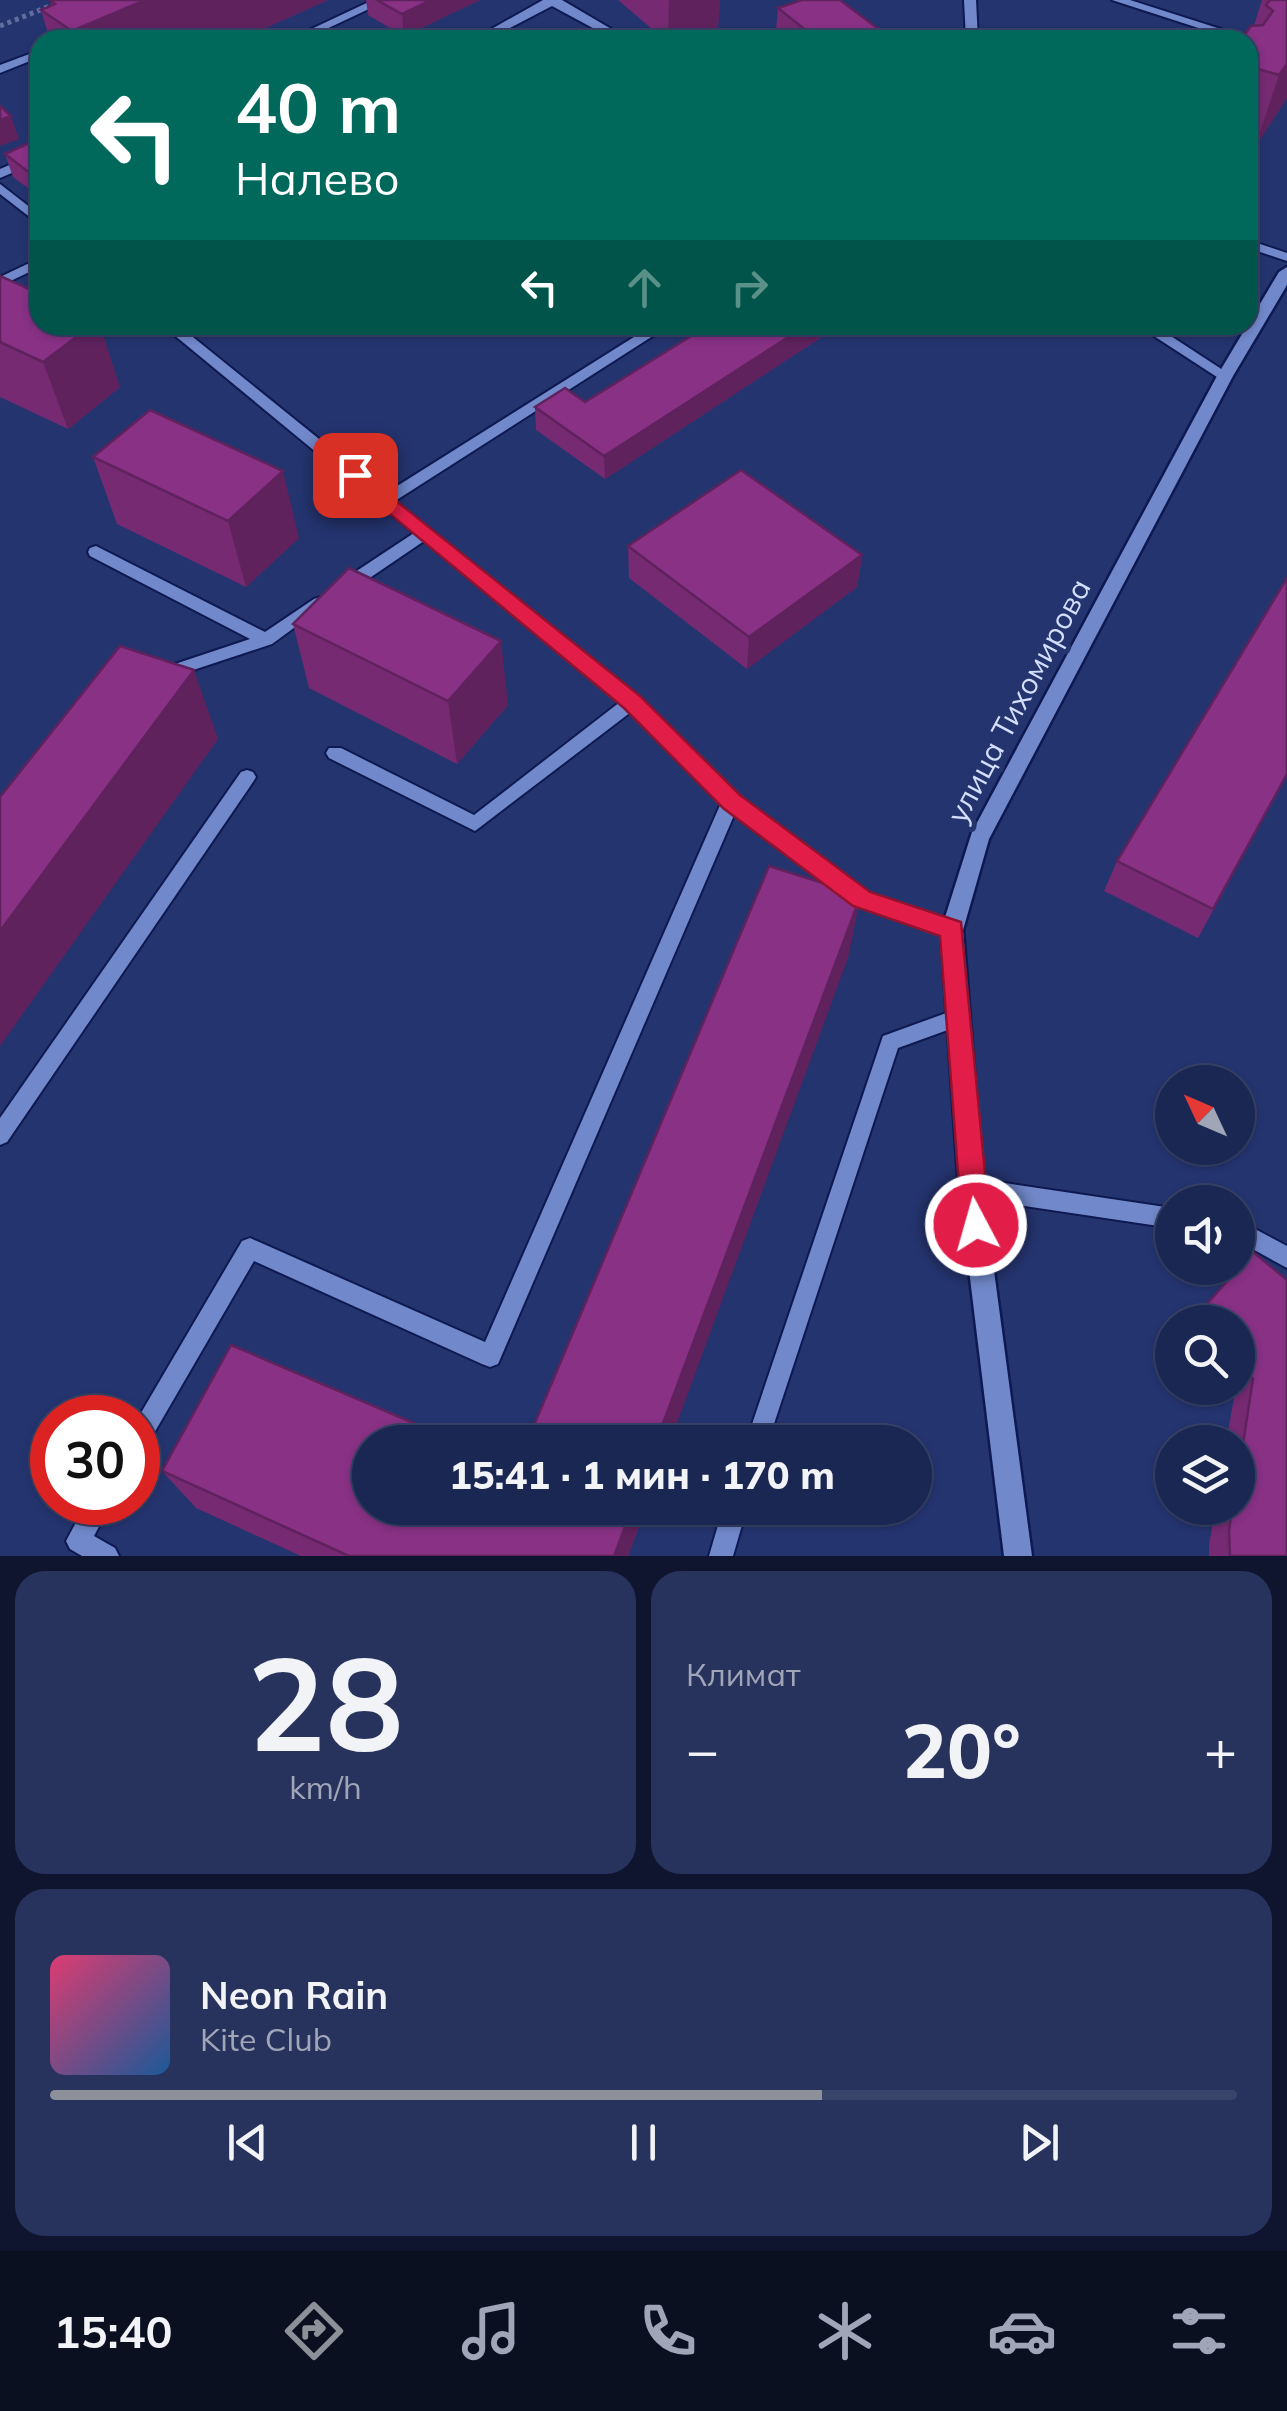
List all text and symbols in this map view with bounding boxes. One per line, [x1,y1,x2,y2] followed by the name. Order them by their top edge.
[235,63,401,151] text: 40 m
[70,70,200,200] icon: left
[235,150,400,206] text: Налево
[512,260,567,315] icon: left
[617,260,672,315] icon: ahead
[722,260,777,315] icon: right
[313,433,398,518] pin
[328,448,383,503] icon: arrive
[938,572,1099,829] street label: улица Тихомирова
[1155,1065,1255,1165] north arrow
[1155,1065,1255,1525] map controls
[924,1173,1028,1277] position arrow
[1155,1185,1255,1285] button: sound
[1155,1305,1255,1405] button: search
[30,1395,160,1525] speed limit sign: 30
[1155,1425,1255,1525] button: layers
[449,1451,835,1499] text: 15:41 · 1 мин · 170 m
[247,1620,404,1784] text: 28
[686,1654,800,1694] text: Климат
[902,1703,1021,1797] text: 20°
[686,1715,719,1784] text: −
[1204,1715,1237,1784] text: +
[289,1767,362,1807] text: km/h
[200,1971,388,2019] text: Neon Rain
[200,2019,332,2059] text: Kite Club
[220,2115,275,2170] icon: previous
[616,2115,671,2170] icon: pause
[1012,2115,1067,2170] icon: next
[279,2296,349,2366] icon: directions
[456,2296,526,2366] icon: music
[633,2296,703,2366] icon: phone
[810,2296,880,2366] icon: climate
[987,2296,1057,2366] icon: car
[1164,2296,1234,2366] icon: filters
[53,2303,173,2359] text: 15:40

